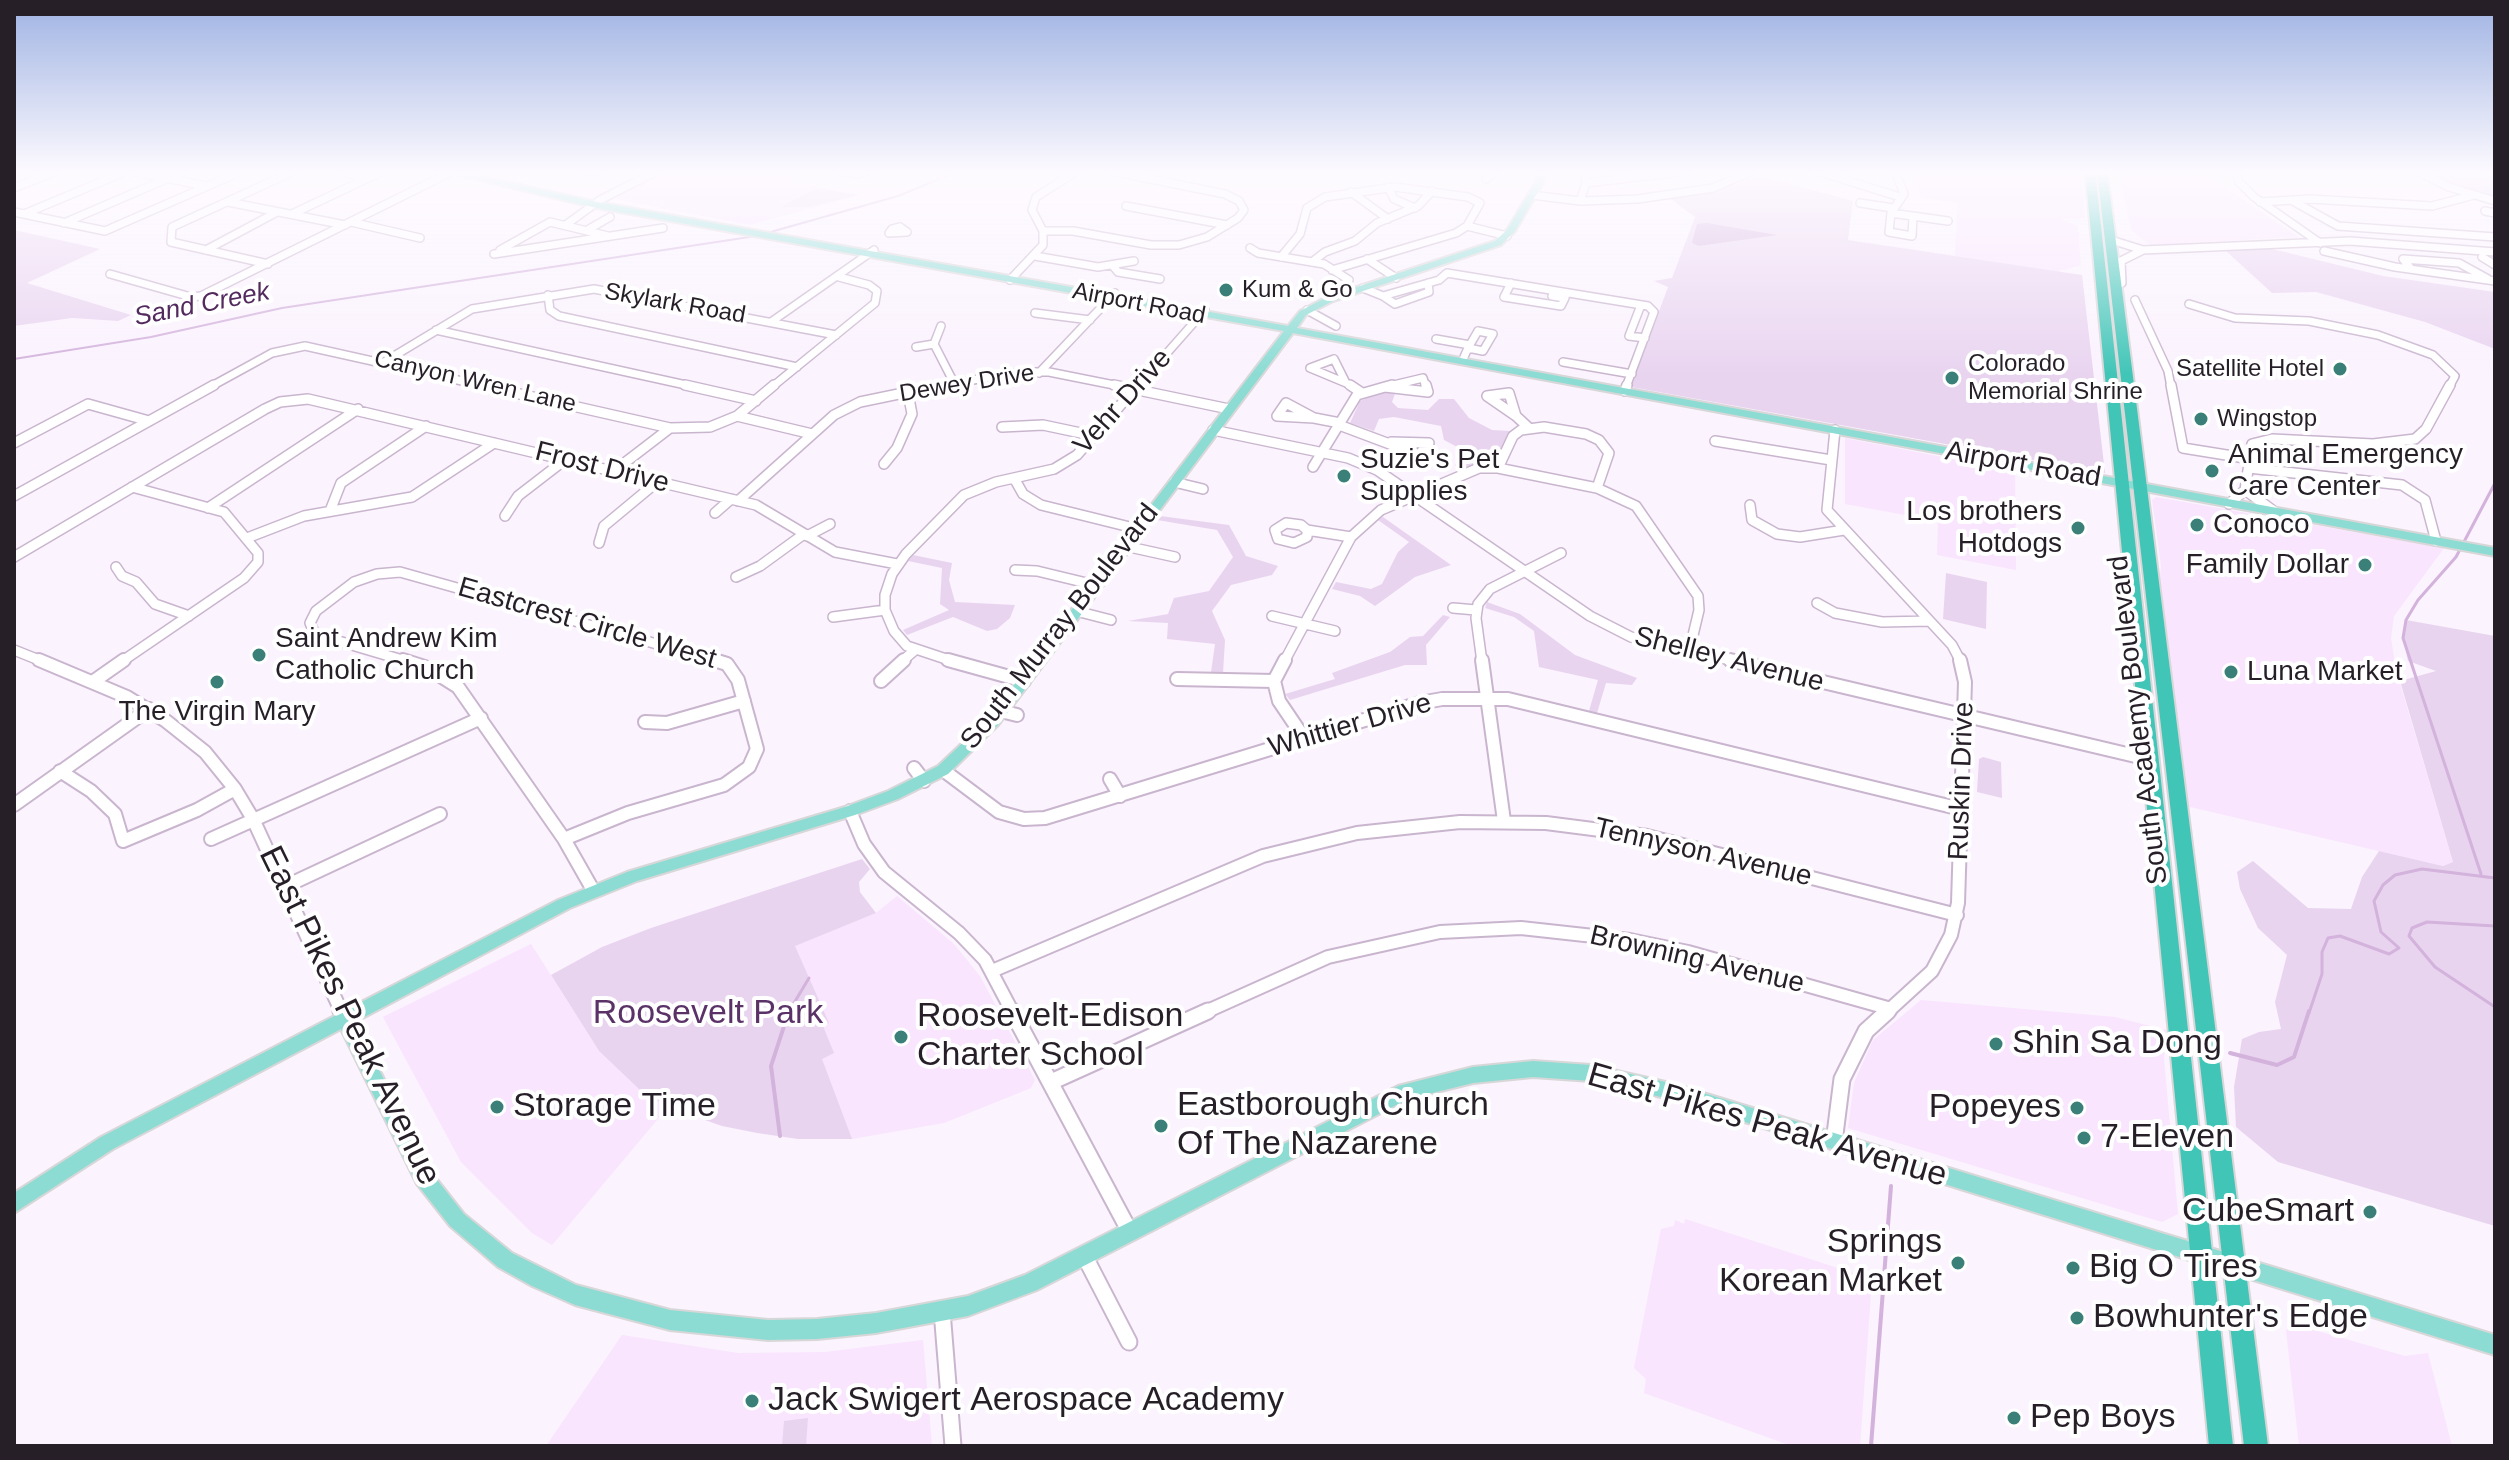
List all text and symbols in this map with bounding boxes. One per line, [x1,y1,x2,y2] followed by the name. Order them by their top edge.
[1242,276,1353,304] place label: Kum & Go
[132,277,272,333] water label: Sand Creek
[602,277,748,331] street label: Skylark Road
[1070,277,1208,331] street label: Airport Road
[1217,281,1235,299] marker: Kum & Go
[1067,342,1179,462] street label: Vehr Drive
[371,345,579,419] street label: Canyon Wren Lane
[1968,350,2143,406] place label: Colorado Memorial Shrine
[2176,355,2324,383] place label: Satellite Hotel
[898,359,1036,409] street label: Dewey Drive
[2331,360,2349,378] marker: Satellite Hotel
[1943,369,1961,387] marker: Colorado Memorial Shrine
[2217,405,2317,433] place label: Wingstop
[2192,410,2210,428] marker: Wingstop
[532,435,672,501] street label: Frost Drive
[1943,435,2103,495] street label: Airport Road
[2228,438,2463,504] place label: Animal Emergency Care Center
[1360,443,1499,509] place label: Suzie's Pet Supplies
[2203,462,2221,480] marker: Animal Emergency Care Center
[1335,467,1353,485] marker: Suzie's Pet Supplies
[1906,495,2062,561] place label: Los brothers Hotdogs
[954,498,1166,756] street label: South Murray Boulevard
[2213,508,2310,542] place label: Conoco
[2188,516,2206,534] marker: Conoco
[2069,519,2087,537] marker: Los brothers Hotdogs
[2186,548,2349,582] place label: Family Dollar
[2102,553,2176,887] street label: South Academy Boulevard
[2356,556,2374,574] marker: Family Dollar
[454,571,720,677] street label: Eastcrest Circle West
[1631,620,1827,700] street label: Shelley Avenue
[275,622,498,688] place label: Saint Andrew Kim Catholic Church
[250,646,268,664] marker: Saint Andrew Kim Catholic Church
[2247,655,2403,689] place label: Luna Market
[2222,663,2240,681] marker: Luna Market
[208,673,226,691] marker: The Virgin Mary
[1265,687,1435,765] street label: Whittier Drive
[118,695,316,729] place label: The Virgin Mary
[1942,701,1982,861] street label: Ruskin Drive
[1591,812,1815,894] street label: Tennyson Avenue
[249,840,449,1192] street label: East Pikes Peak Avenue
[1587,919,1807,1001] street label: Browning Avenue
[593,994,823,1034] park label: Roosevelt Park
[917,997,1183,1076] place label: Roosevelt-Edison Charter School
[2012,1024,2222,1064] place label: Shin Sa Dong
[892,1028,910,1046] marker: Roosevelt-Edison Charter School
[1987,1035,2005,1053] marker: Shin Sa Dong
[1583,1055,1951,1197] street label: East Pikes Peak Avenue
[1177,1086,1489,1166] place label: Eastborough Church Of The Nazarene
[513,1087,716,1127] place label: Storage Time
[1929,1088,2061,1128] place label: Popeyes
[488,1098,506,1116] marker: Storage Time
[2068,1099,2086,1117] marker: Popeyes
[1152,1117,1170,1135] marker: Eastborough Church Of The Nazarene
[2100,1118,2234,1158] place label: 7-Eleven
[2075,1129,2093,1147] marker: 7-Eleven
[2182,1192,2354,1232] place label: CubeSmart
[2361,1203,2379,1221] marker: CubeSmart
[1719,1223,1942,1302] place label: Springs Korean Market
[2089,1248,2258,1288] place label: Big O Tires
[1949,1254,1967,1272] marker: Springs Korean Market
[2064,1259,2082,1277] marker: Big O Tires
[2093,1298,2368,1338] place label: Bowhunter's Edge
[2068,1309,2086,1327] marker: Bowhunter's Edge
[768,1381,1284,1421] place label: Jack Swigert Aerospace Academy
[743,1392,761,1410] marker: Jack Swigert Aerospace Academy
[2030,1398,2176,1438] place label: Pep Boys
[2005,1409,2023,1427] marker: Pep Boys

